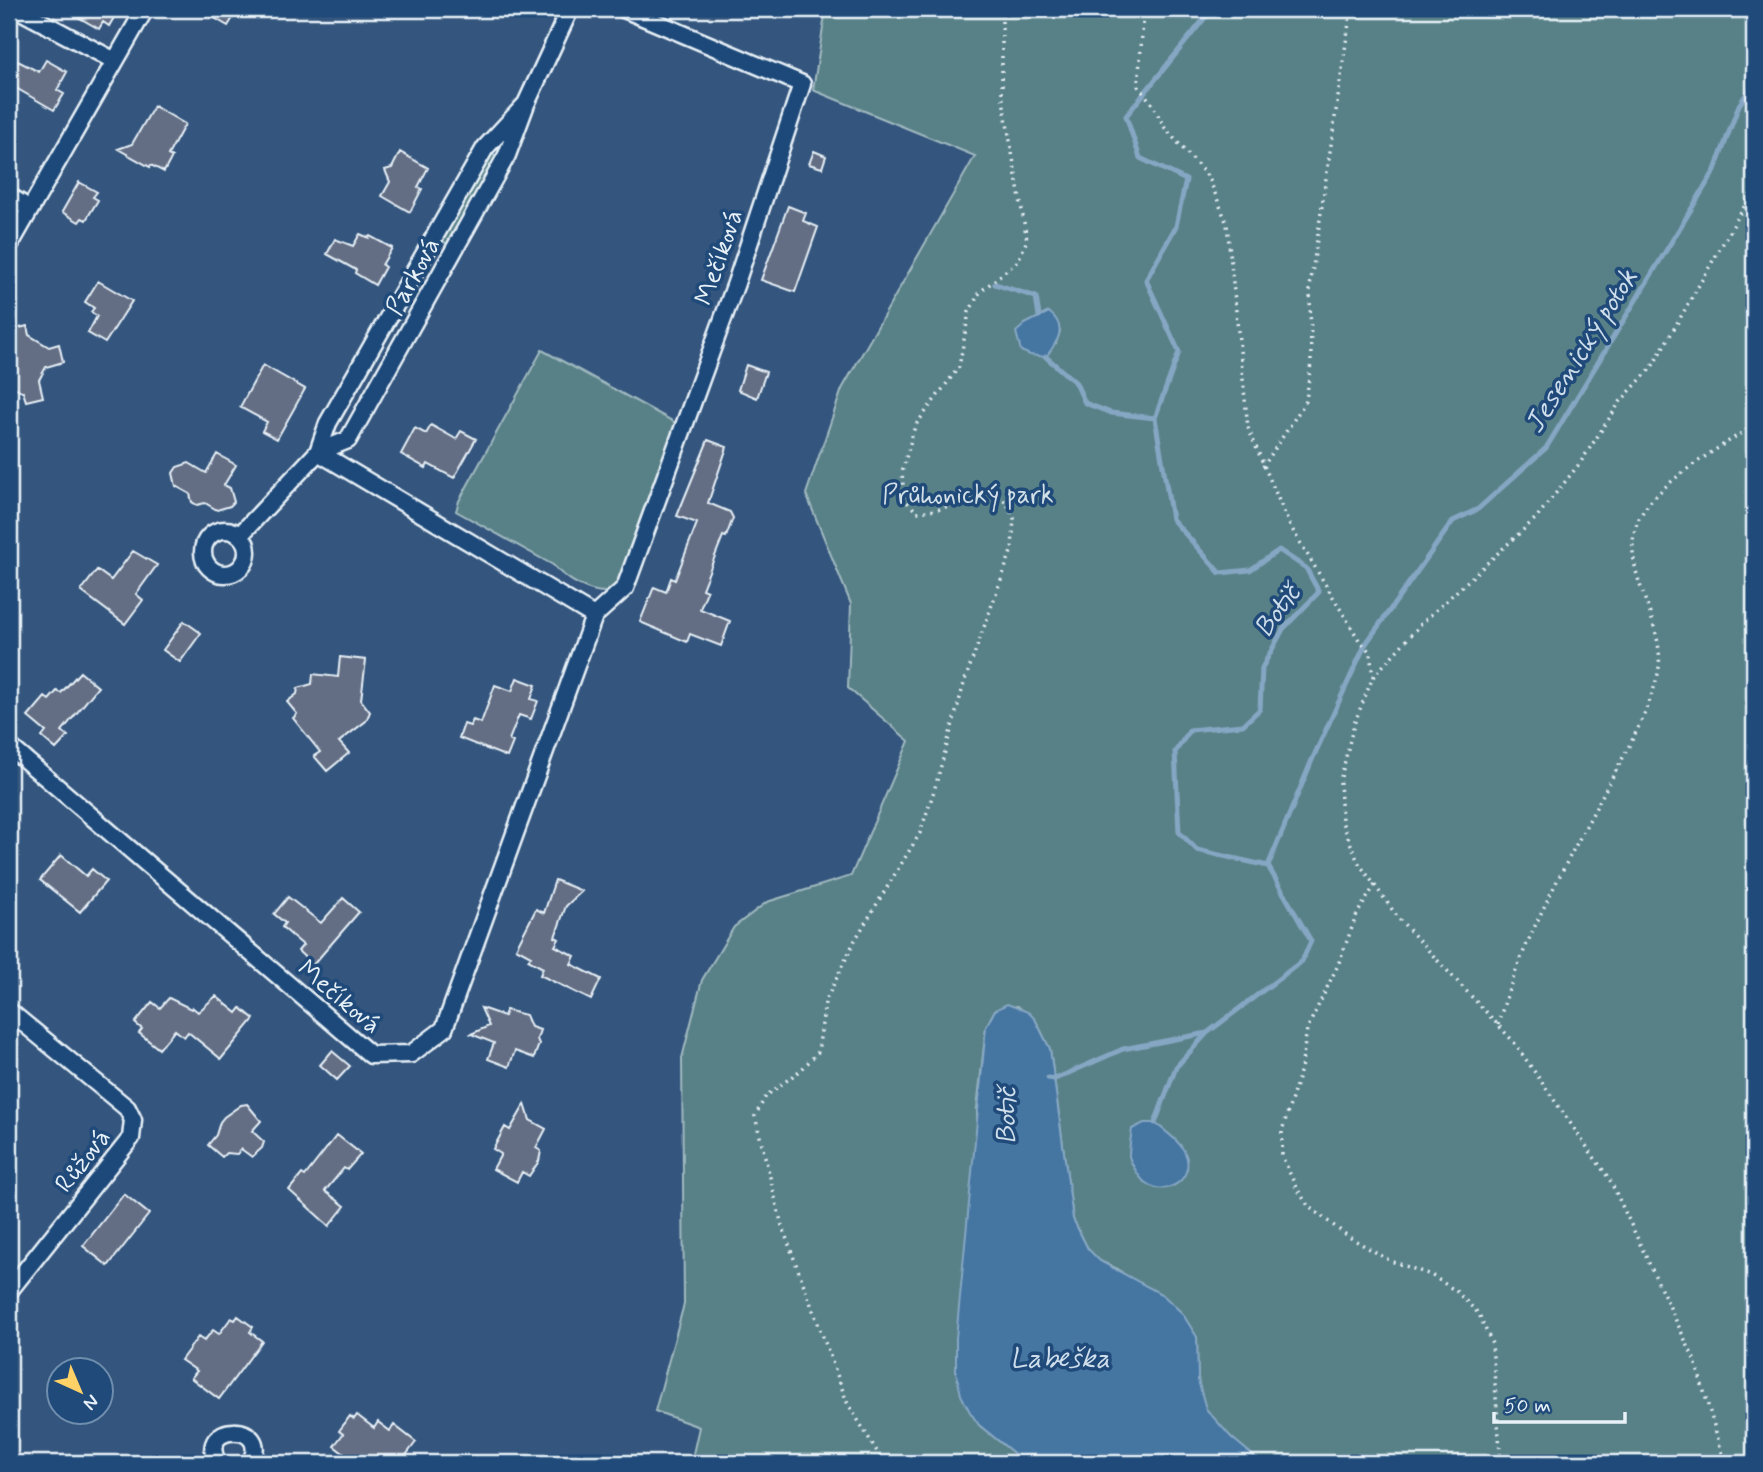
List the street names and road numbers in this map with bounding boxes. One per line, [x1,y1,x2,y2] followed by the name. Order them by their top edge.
[688,205,752,310] street label: Mečíková
[378,232,449,322] street label: Parková
[290,953,388,1042] street label: Mečíková
[48,1122,119,1200] street label: Růžová

